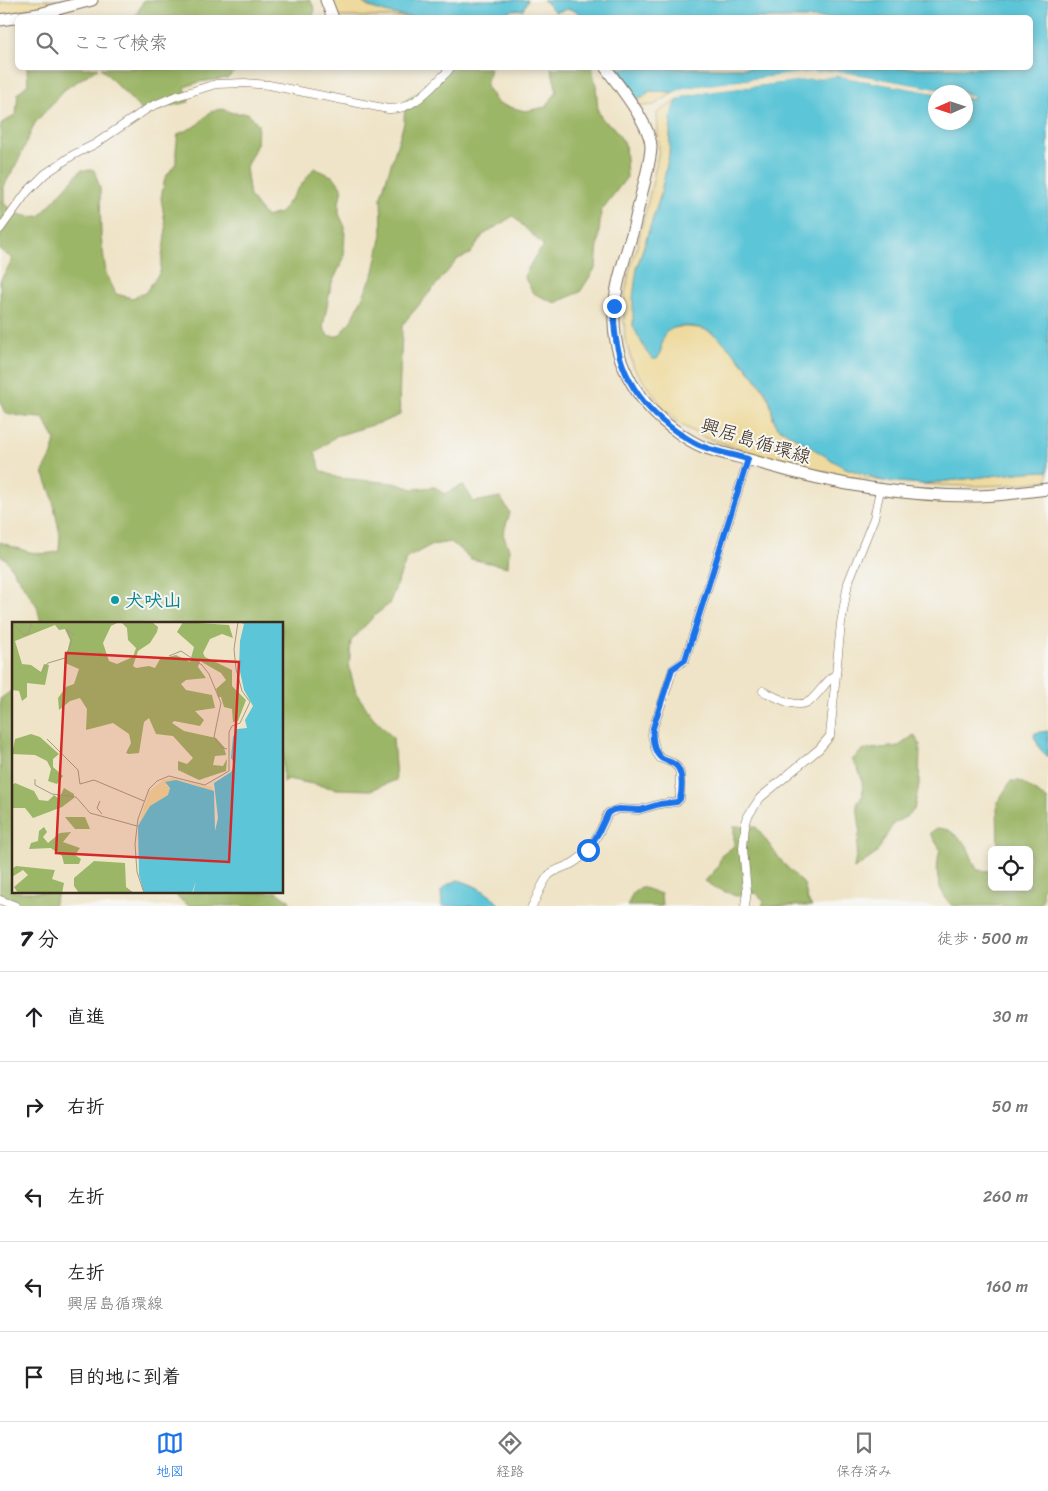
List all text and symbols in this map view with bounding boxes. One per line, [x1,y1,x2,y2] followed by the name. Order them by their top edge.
[15,15,1033,70] search box
[73,26,168,59] text: ここで検索
[33,29,61,57] icon: search
[928,85,973,130] north arrow
[603,295,626,318] route end
[697,409,815,473] street label: 興居島循環線
[125,584,182,617] place label: 犬吠山
[109,594,121,606] marker: 犬吠山
[12,622,284,894] inset map
[577,839,600,862] route start
[988,846,1033,891] map controls
[988,846,1033,891] button: locate
[20,920,58,958] text: 7 分
[937,924,1028,953] text: 徒歩 · 500 m
[67,1000,105,1033] text: 直進
[993,1002,1028,1031] text: 30 m
[20,1003,48,1031] icon: ahead
[67,1090,105,1123] text: 右折
[992,1092,1028,1121] text: 50 m
[20,1093,48,1121] icon: right
[67,1180,105,1213] text: 左折
[983,1182,1028,1211] text: 260 m
[20,1183,48,1211] icon: left
[67,1256,105,1289] text: 左折
[985,1272,1028,1301] text: 160 m
[20,1273,48,1301] icon: left
[67,1289,163,1318] text: 興居島循環線
[67,1360,181,1393] text: 目的地に到着
[20,1363,48,1391] icon: arrive
[156,1429,184,1484] tab: 地図
[496,1429,524,1484] tab: 経路
[836,1429,892,1484] tab: 保存済み

